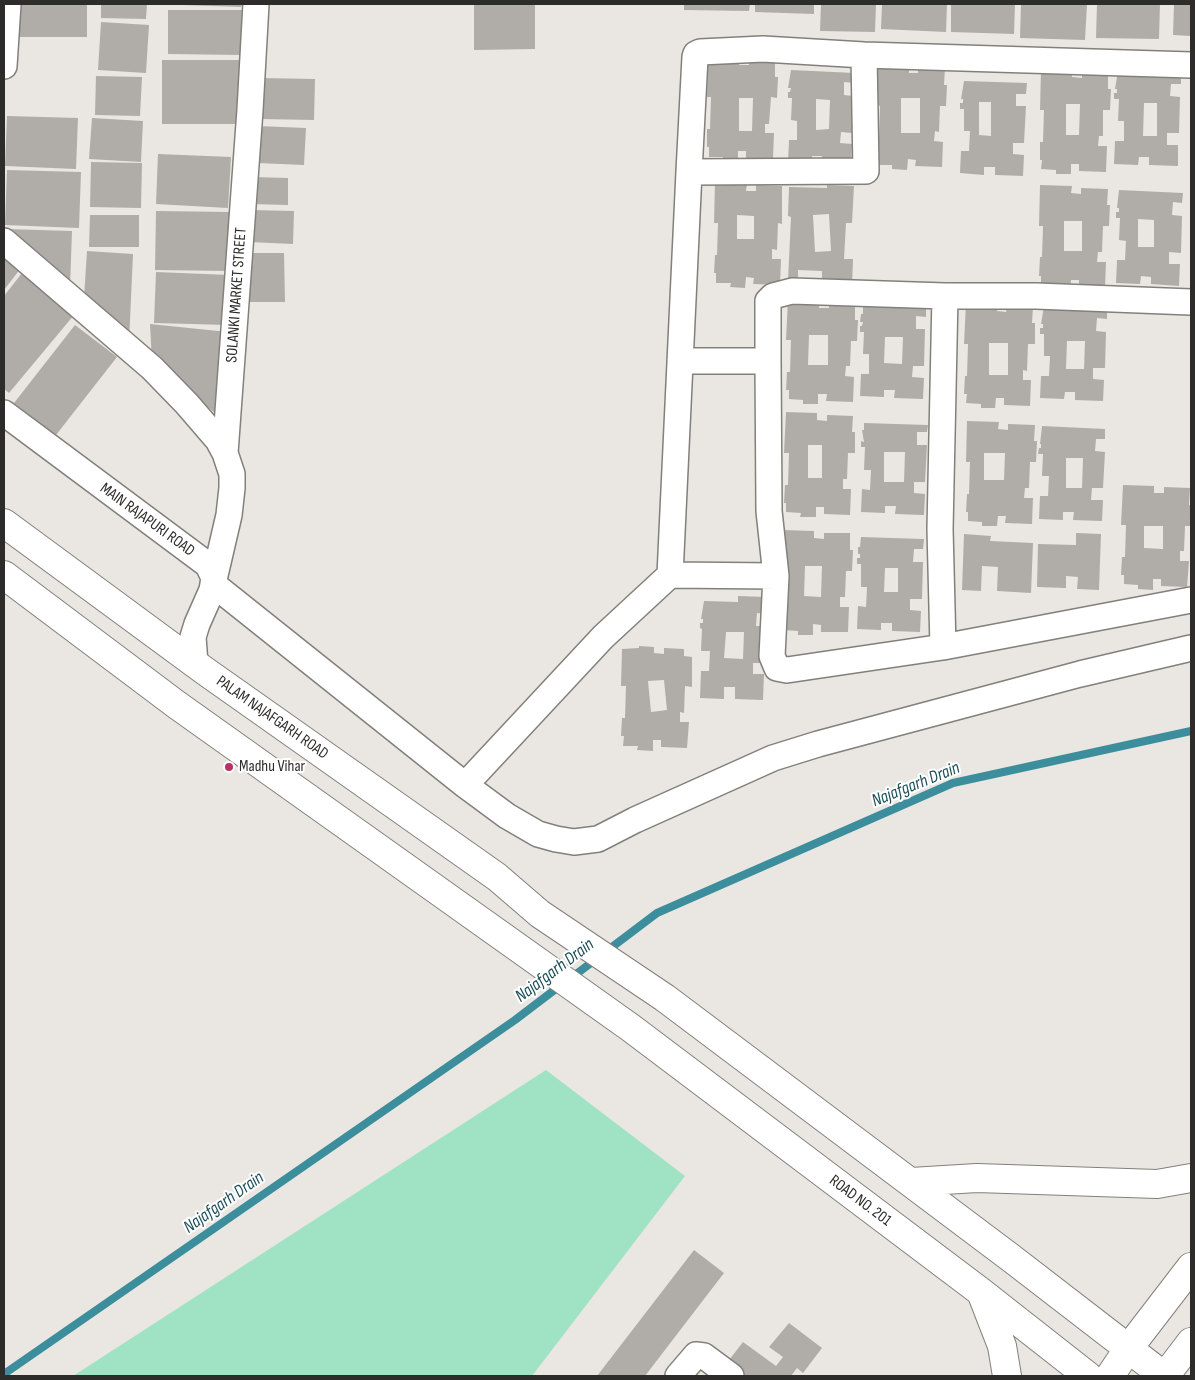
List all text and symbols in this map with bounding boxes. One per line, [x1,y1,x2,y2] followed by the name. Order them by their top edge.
[223,227,251,363] street label: SOLANKI MARKET STREET
[96,479,198,561] street label: MAIN RAJAPURI ROAD
[212,672,332,764] street label: PALAM NAJAFGARH ROAD
[239,757,305,777] place label: Madhu Vihar
[869,758,963,812] water label: Najafgarh Drain
[223,761,235,773] marker: Madhu Vihar
[511,934,599,1008] water label: Najafgarh Drain
[180,1167,268,1239] water label: Najafgarh Drain
[825,1171,895,1231] street label: ROAD NO. 201

